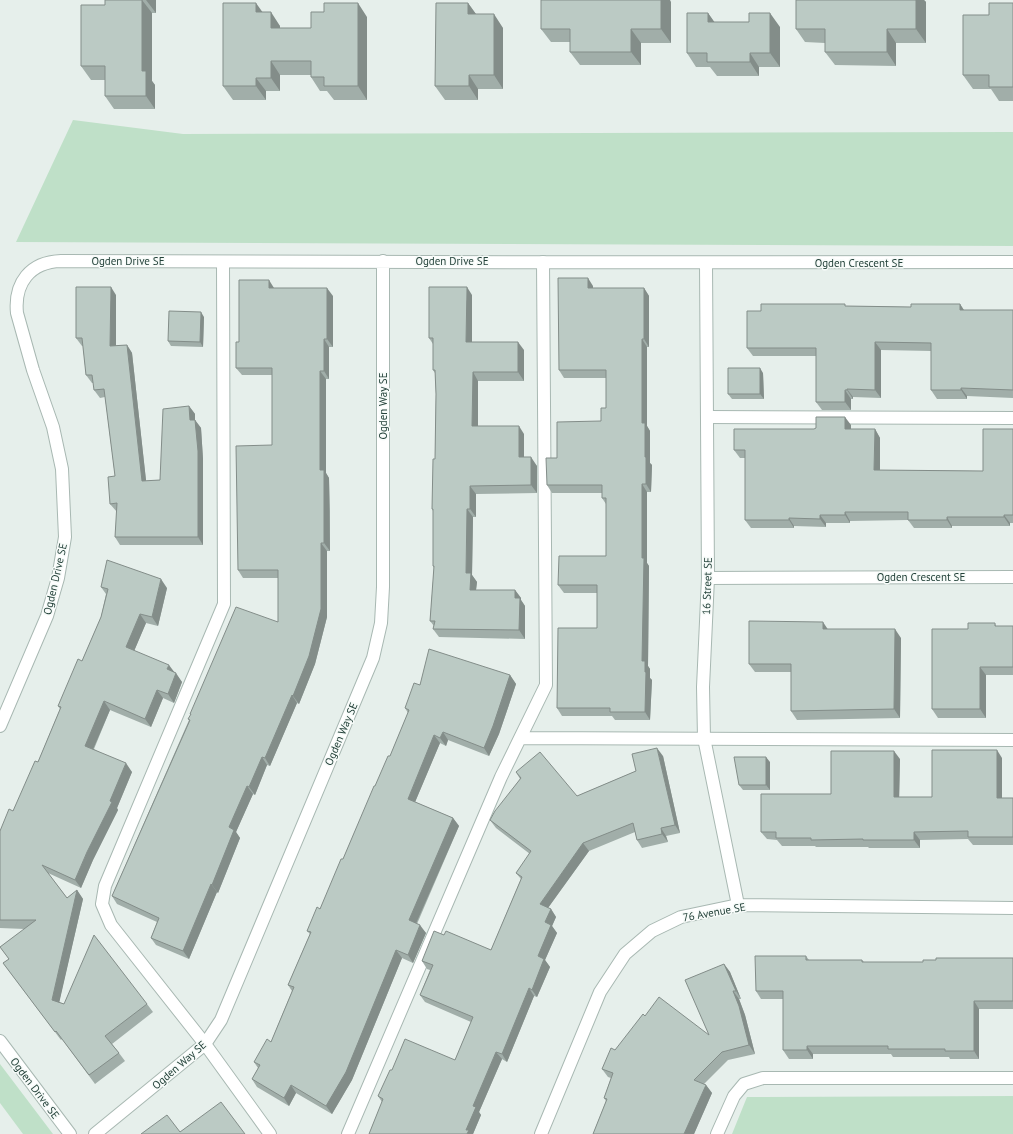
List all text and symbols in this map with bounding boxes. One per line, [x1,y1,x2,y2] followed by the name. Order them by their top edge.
[91,254,165,268] street label: Ogden Drive SE
[415,254,489,268] street label: Ogden Drive SE
[815,256,903,270] street label: Ogden Crescent SE
[376,372,390,440] street label: Ogden Way SE
[40,542,70,616] street label: Ogden Drive SE
[699,557,715,615] street label: 16 Street SE
[877,570,965,584] street label: Ogden Crescent SE
[321,700,361,768] street label: Ogden Way SE
[681,900,747,924] street label: 76 Avenue SE
[149,1038,209,1092] street label: Ogden Way SE
[7,1055,63,1122] street label: Ogden Drive SE

